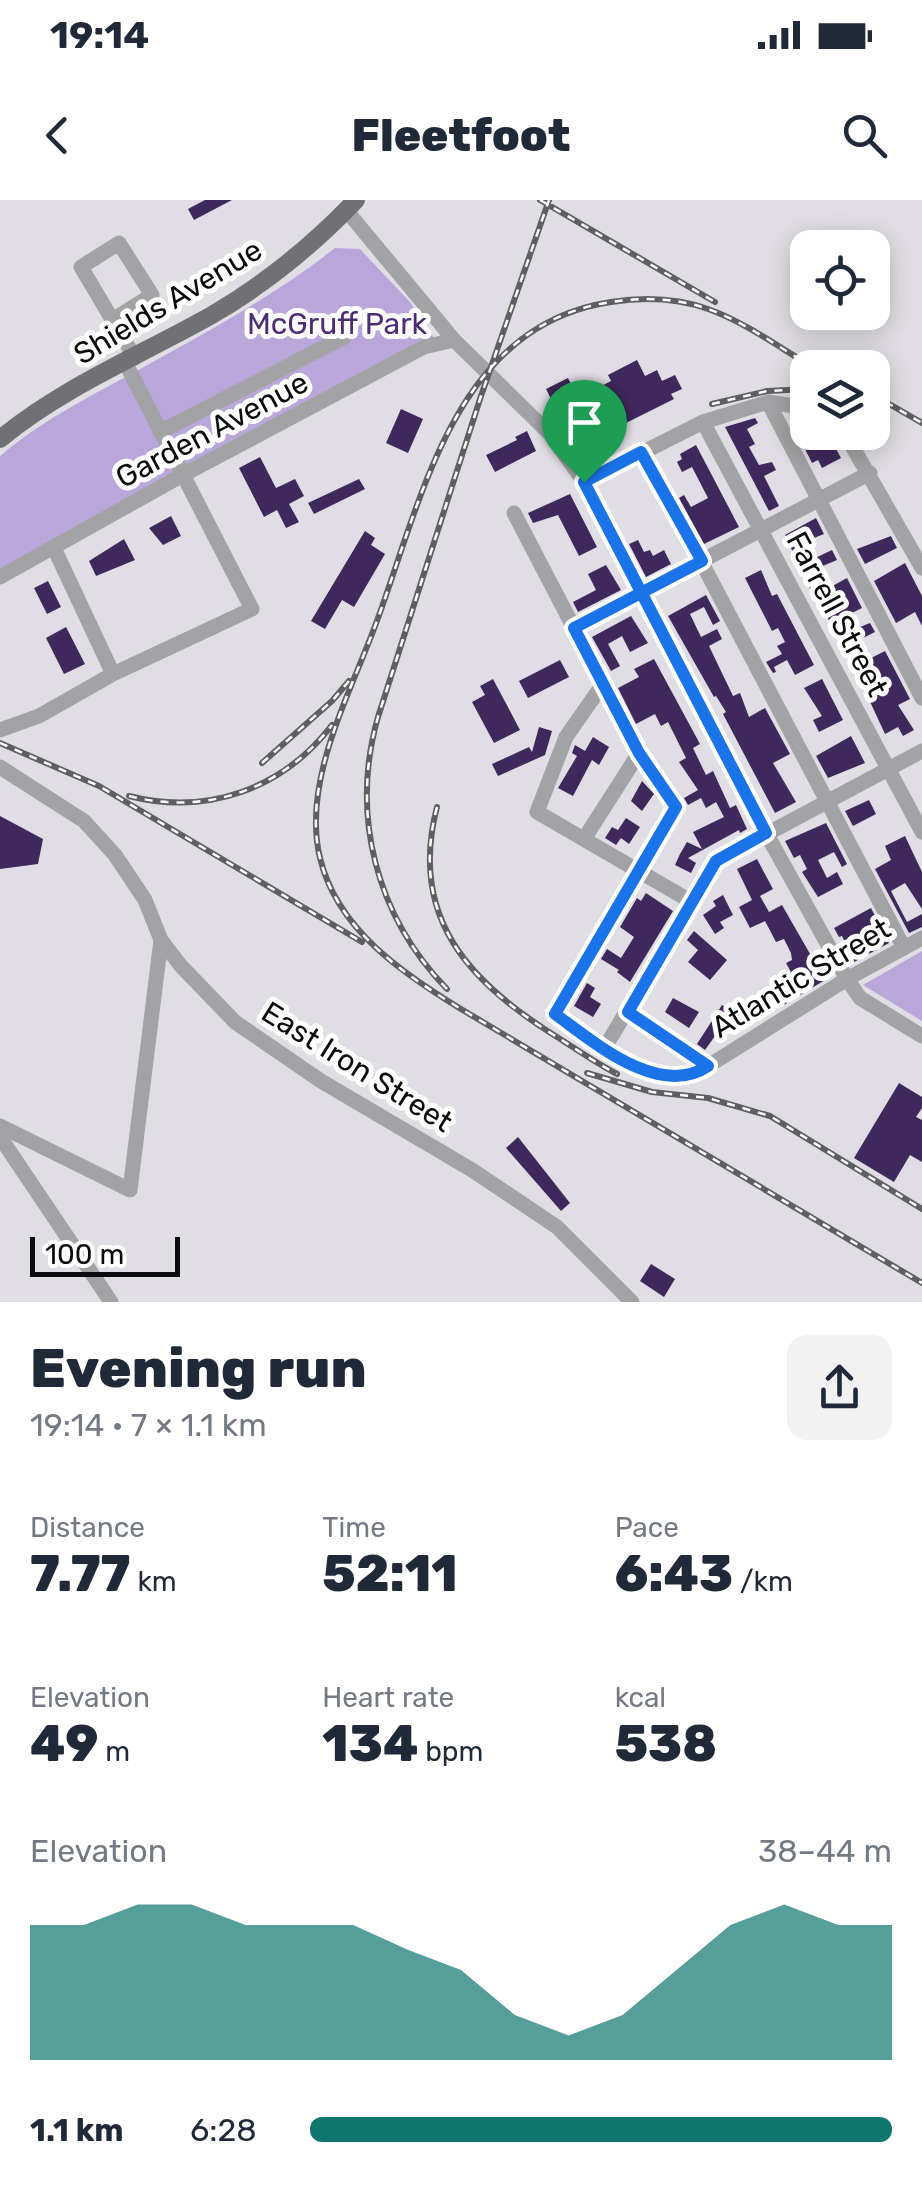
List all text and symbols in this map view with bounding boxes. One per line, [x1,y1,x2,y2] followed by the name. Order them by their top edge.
[50,12,149,58] text: 19:14
[30,108,85,163] icon: back
[837,108,892,163] icon: search
[351,109,571,162] text: Fleetfoot
[790,230,890,450] map controls
[790,230,890,330] button: locate
[67,232,269,372] street label: Shields Avenue
[247,306,428,342] park label: McGruff Park
[790,350,890,450] button: layers
[110,364,314,496] street label: Garden Avenue
[542,380,627,483] pin
[557,395,612,450] icon: arrive
[779,526,896,703] street label: Farrell Street
[705,910,897,1046] street label: Atlantic Street
[255,994,459,1140] street label: East Iron Street
[30,1232,180,1276] scale bar
[45,1238,124,1271] text: 100 m
[787,1335,892,1440] button: share
[30,1336,367,1401] text: Evening run
[30,1406,267,1444] text: 19:14 · 7 × 1.1 km
[30,1511,145,1544] text: Distance
[322,1511,386,1544] text: Time
[615,1511,679,1544] text: Pace
[30,1544,131,1604] text: 7.77
[322,1544,458,1604] text: 52:11
[615,1544,733,1604] text: 6:43
[131,1565,177,1598] text: km
[733,1565,793,1598] text: /km
[30,1681,150,1714] text: Elevation
[322,1681,454,1714] text: Heart rate
[615,1681,666,1714] text: kcal
[30,1714,98,1774] text: 49
[322,1714,418,1774] text: 134
[615,1714,717,1774] text: 538
[98,1735,130,1768] text: m
[418,1735,483,1768] text: bpm
[30,1832,167,1870] text: Elevation
[758,1832,892,1870] text: 38–44 m
[30,2111,124,2149] text: 1.1 km
[190,2111,257,2149] text: 6:28

